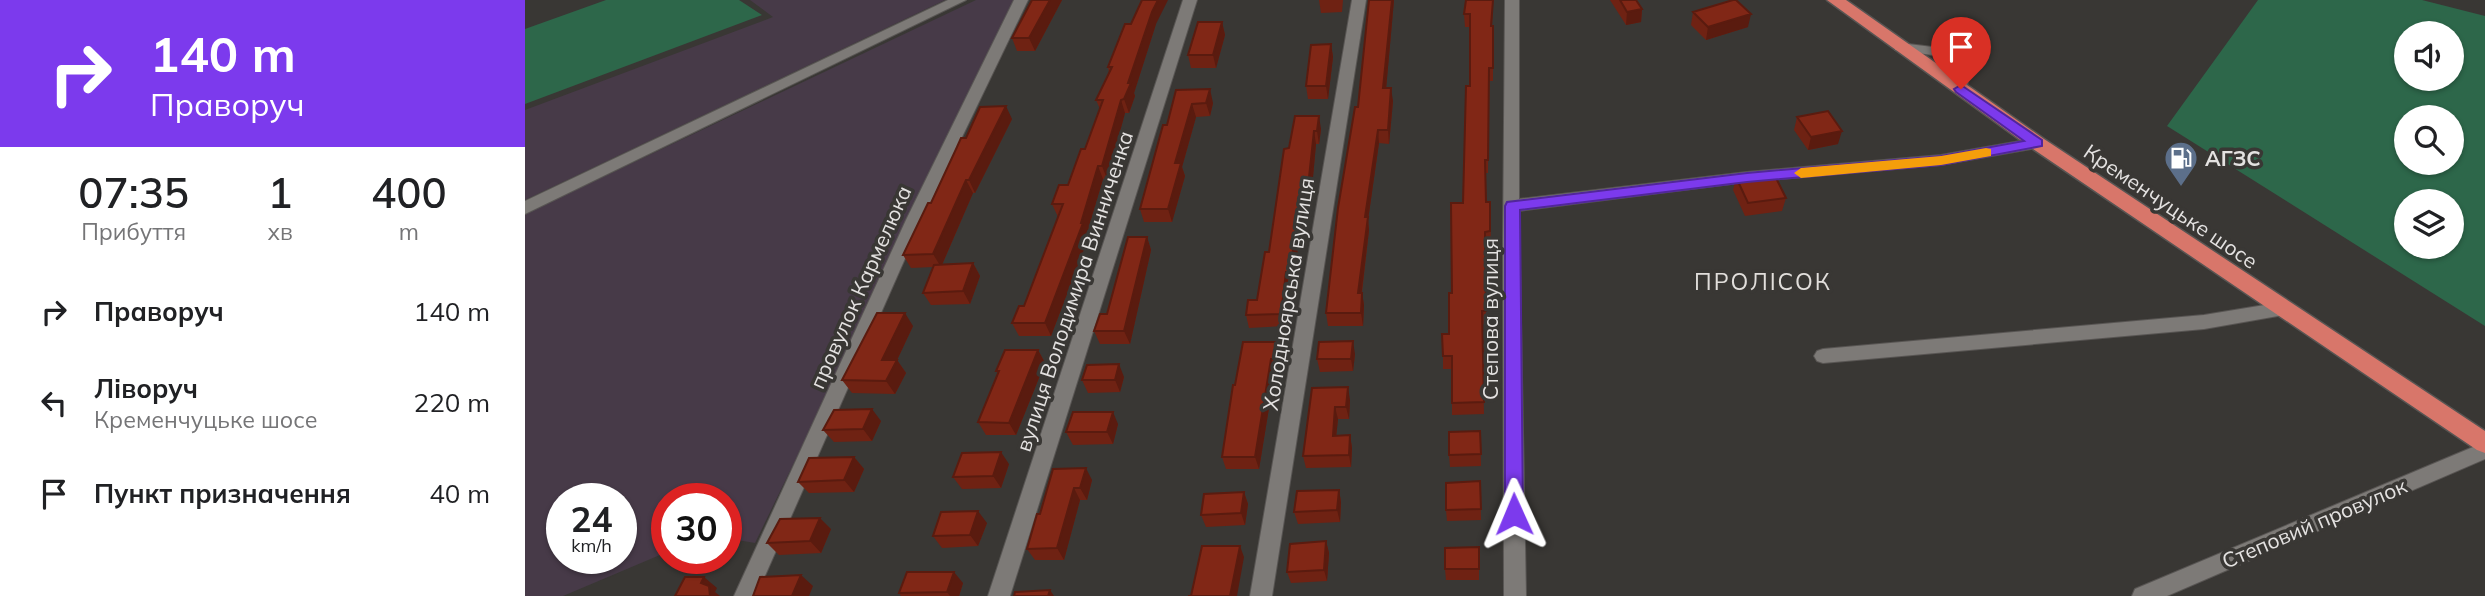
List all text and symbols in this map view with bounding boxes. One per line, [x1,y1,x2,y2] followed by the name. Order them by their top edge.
[1931,17,1991,89] pin
[2394,21,2464,259] map controls
[2394,21,2464,91] button: sound
[150,23,296,84] text: 140 m
[35,28,126,119] icon: right
[1942,28,1980,66] icon: arrive
[150,84,305,124] text: Праворуч
[2394,105,2464,175] button: search
[1010,127,1138,455] street label: вулиця Володимира Винниченка
[2079,138,2263,274] street label: Кременчуцьке шосе
[2162,139,2200,188] fuel station icon: АГЗС
[2205,145,2261,171] place label: АГЗС
[78,166,189,219] text: 07:35
[267,166,293,219] text: 1
[371,166,447,219] text: 400
[1257,176,1319,412] street label: Холодноярська вулиця
[804,181,916,393] street label: провулок Кармелюка
[2394,189,2464,259] button: layers
[81,217,186,246] text: Прибуття
[267,217,293,246] text: хв
[399,217,419,246] text: m
[1477,238,1503,400] street label: Степова вулиця
[1694,267,1832,296] district label: ПРОЛІСОК
[35,293,73,331] icon: right
[94,295,224,328] text: Праворуч
[414,295,490,328] text: 140 m
[94,372,198,405] text: Ліворуч
[35,384,73,422] icon: left
[414,386,490,419] text: 220 m
[94,405,318,434] text: Кременчуцьке шосе
[2218,472,2411,574] street label: Степовий провулок
[35,475,73,513] icon: arrive
[94,477,351,510] text: Пункт призначення
[429,477,490,510] text: 40 m
[1477,477,1551,551] position arrow
[651,483,742,574] speed limit sign: 30
[570,497,613,541] text: 24
[571,534,612,557] text: km/h

